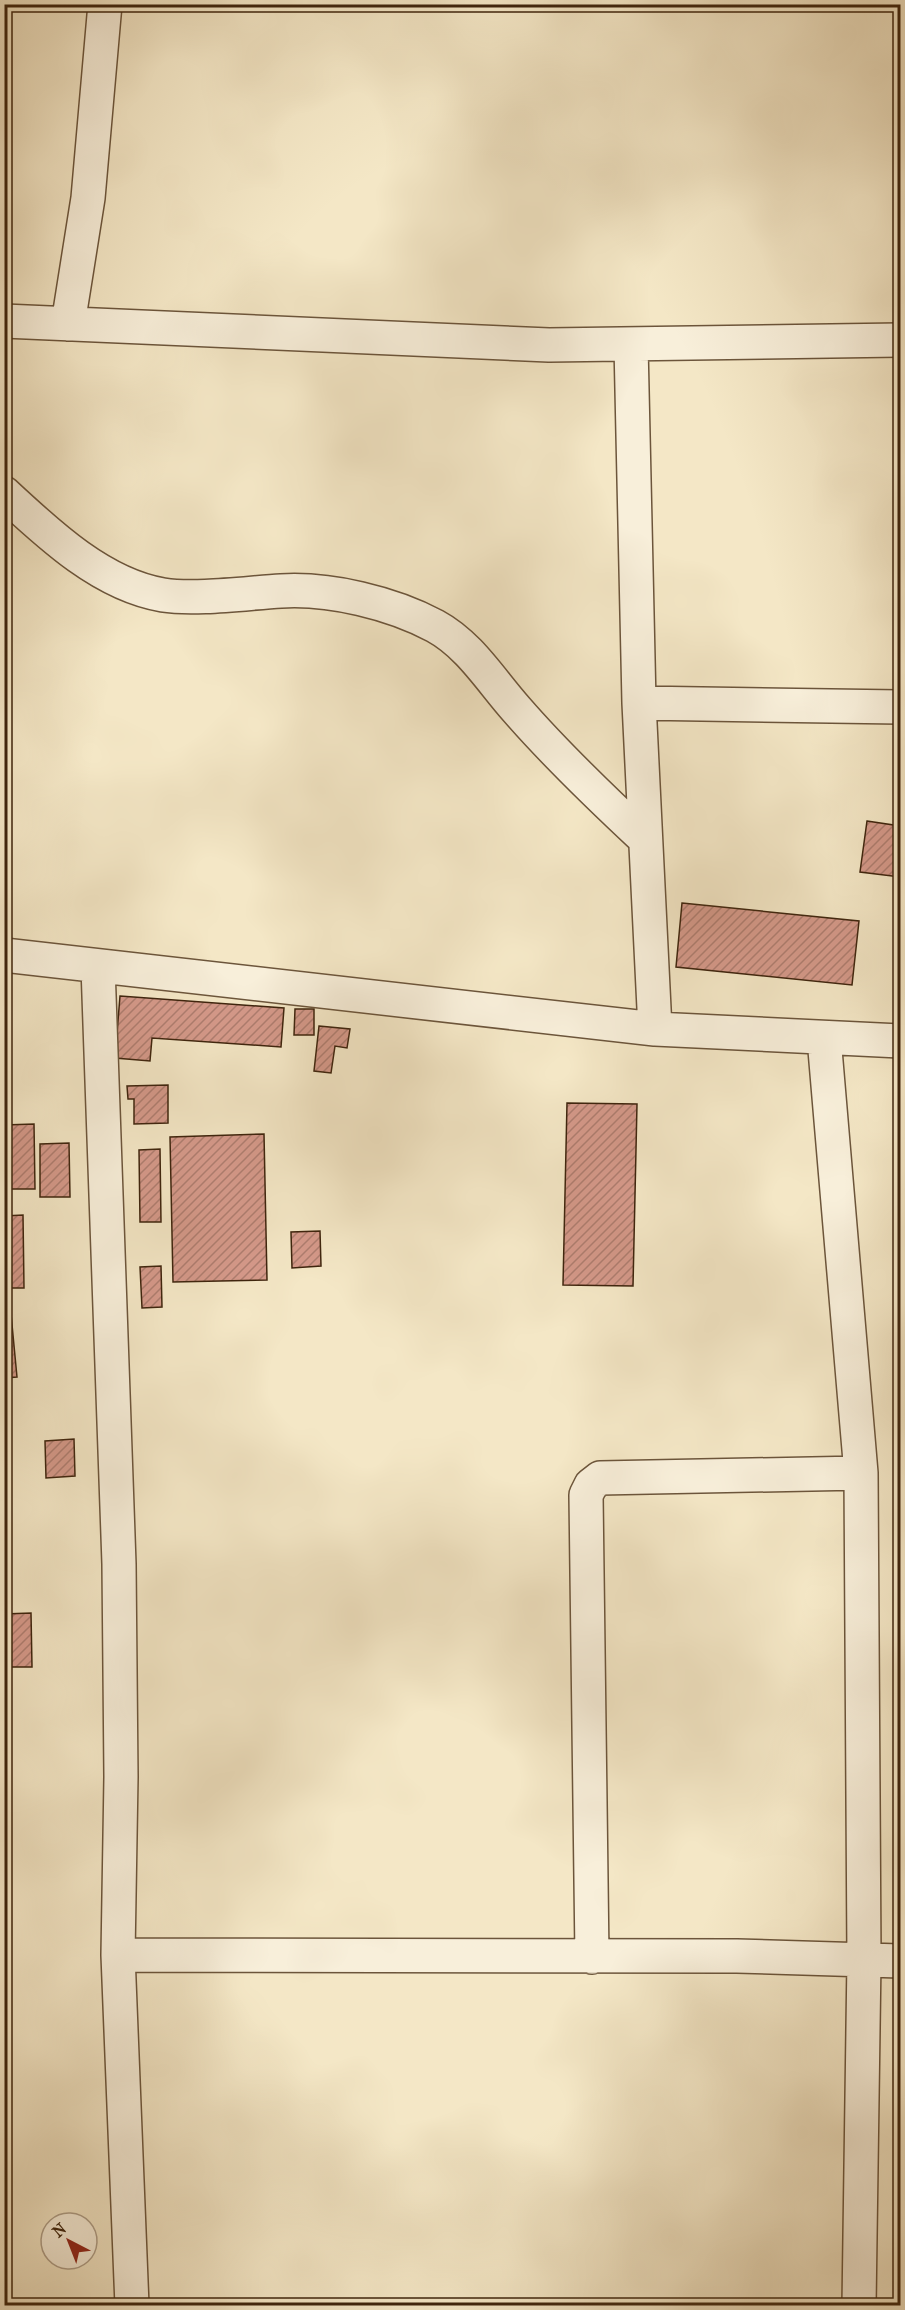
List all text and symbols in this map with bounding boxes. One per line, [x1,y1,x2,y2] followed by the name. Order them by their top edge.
[39,2211,99,2271] north arrow
[48,2219,71,2241] text: N

